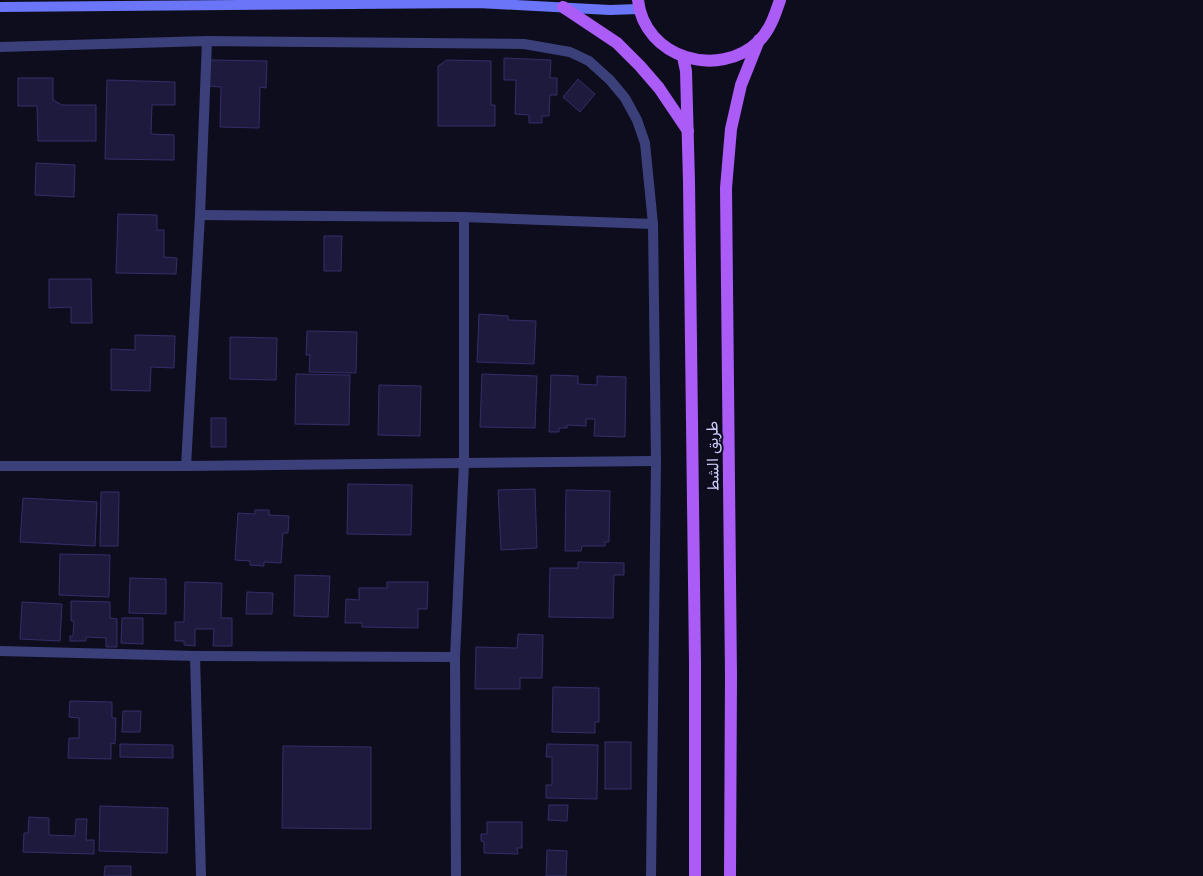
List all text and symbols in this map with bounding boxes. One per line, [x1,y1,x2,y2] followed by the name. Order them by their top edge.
[703,421,723,491] street label: طريق الشط

